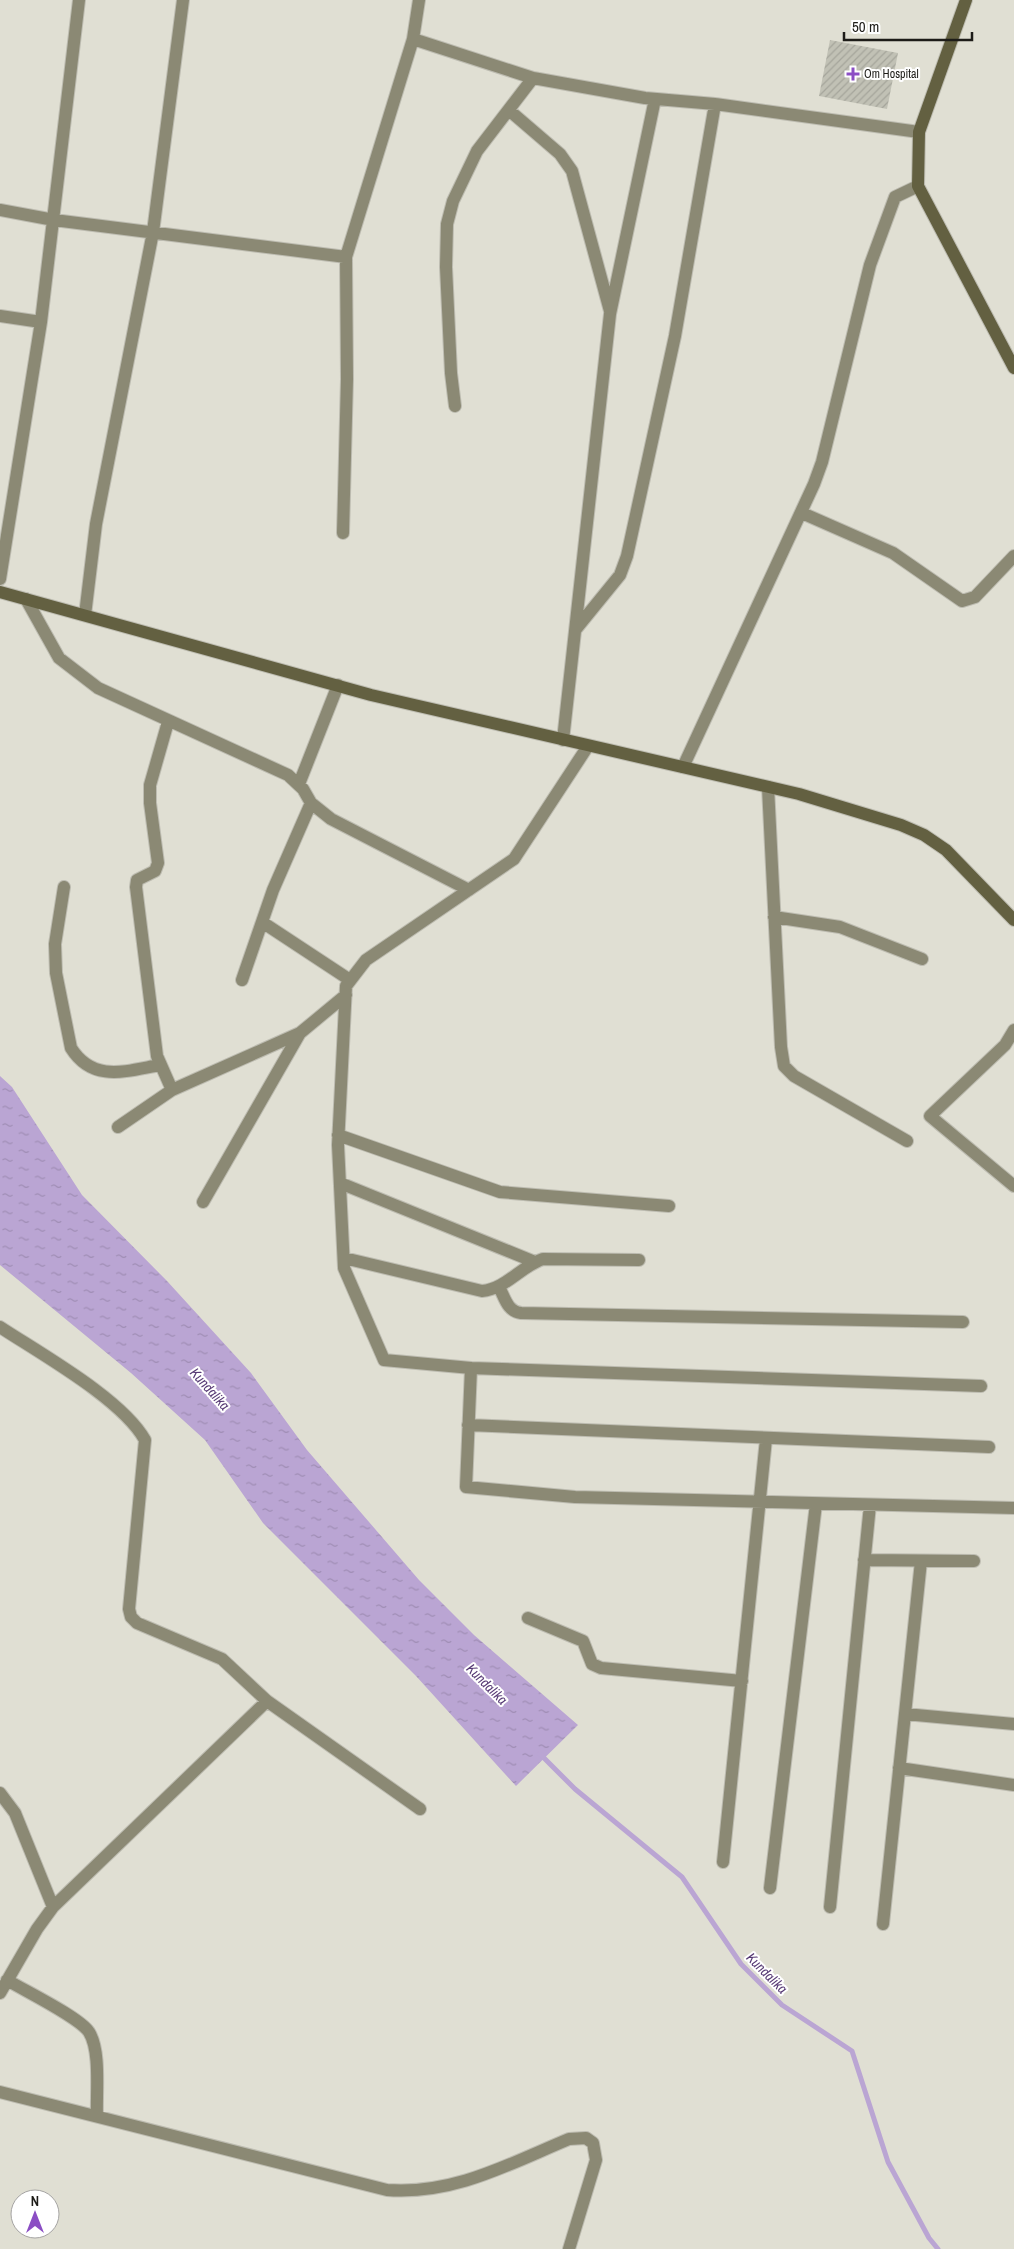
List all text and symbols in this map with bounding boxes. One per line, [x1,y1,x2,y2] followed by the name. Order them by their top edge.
[844,10,972,42] scale bar
[852,16,879,37] text: 50 m
[864,66,919,82] place label: Om Hospital
[846,67,860,81] marker: Om Hospital
[186,1364,234,1414] water label: Kundalika
[463,1660,511,1708] water label: Kundalika
[743,1949,791,1997] water label: Kundalika
[10,2189,60,2239] north arrow
[31,2192,39,2210] text: N

